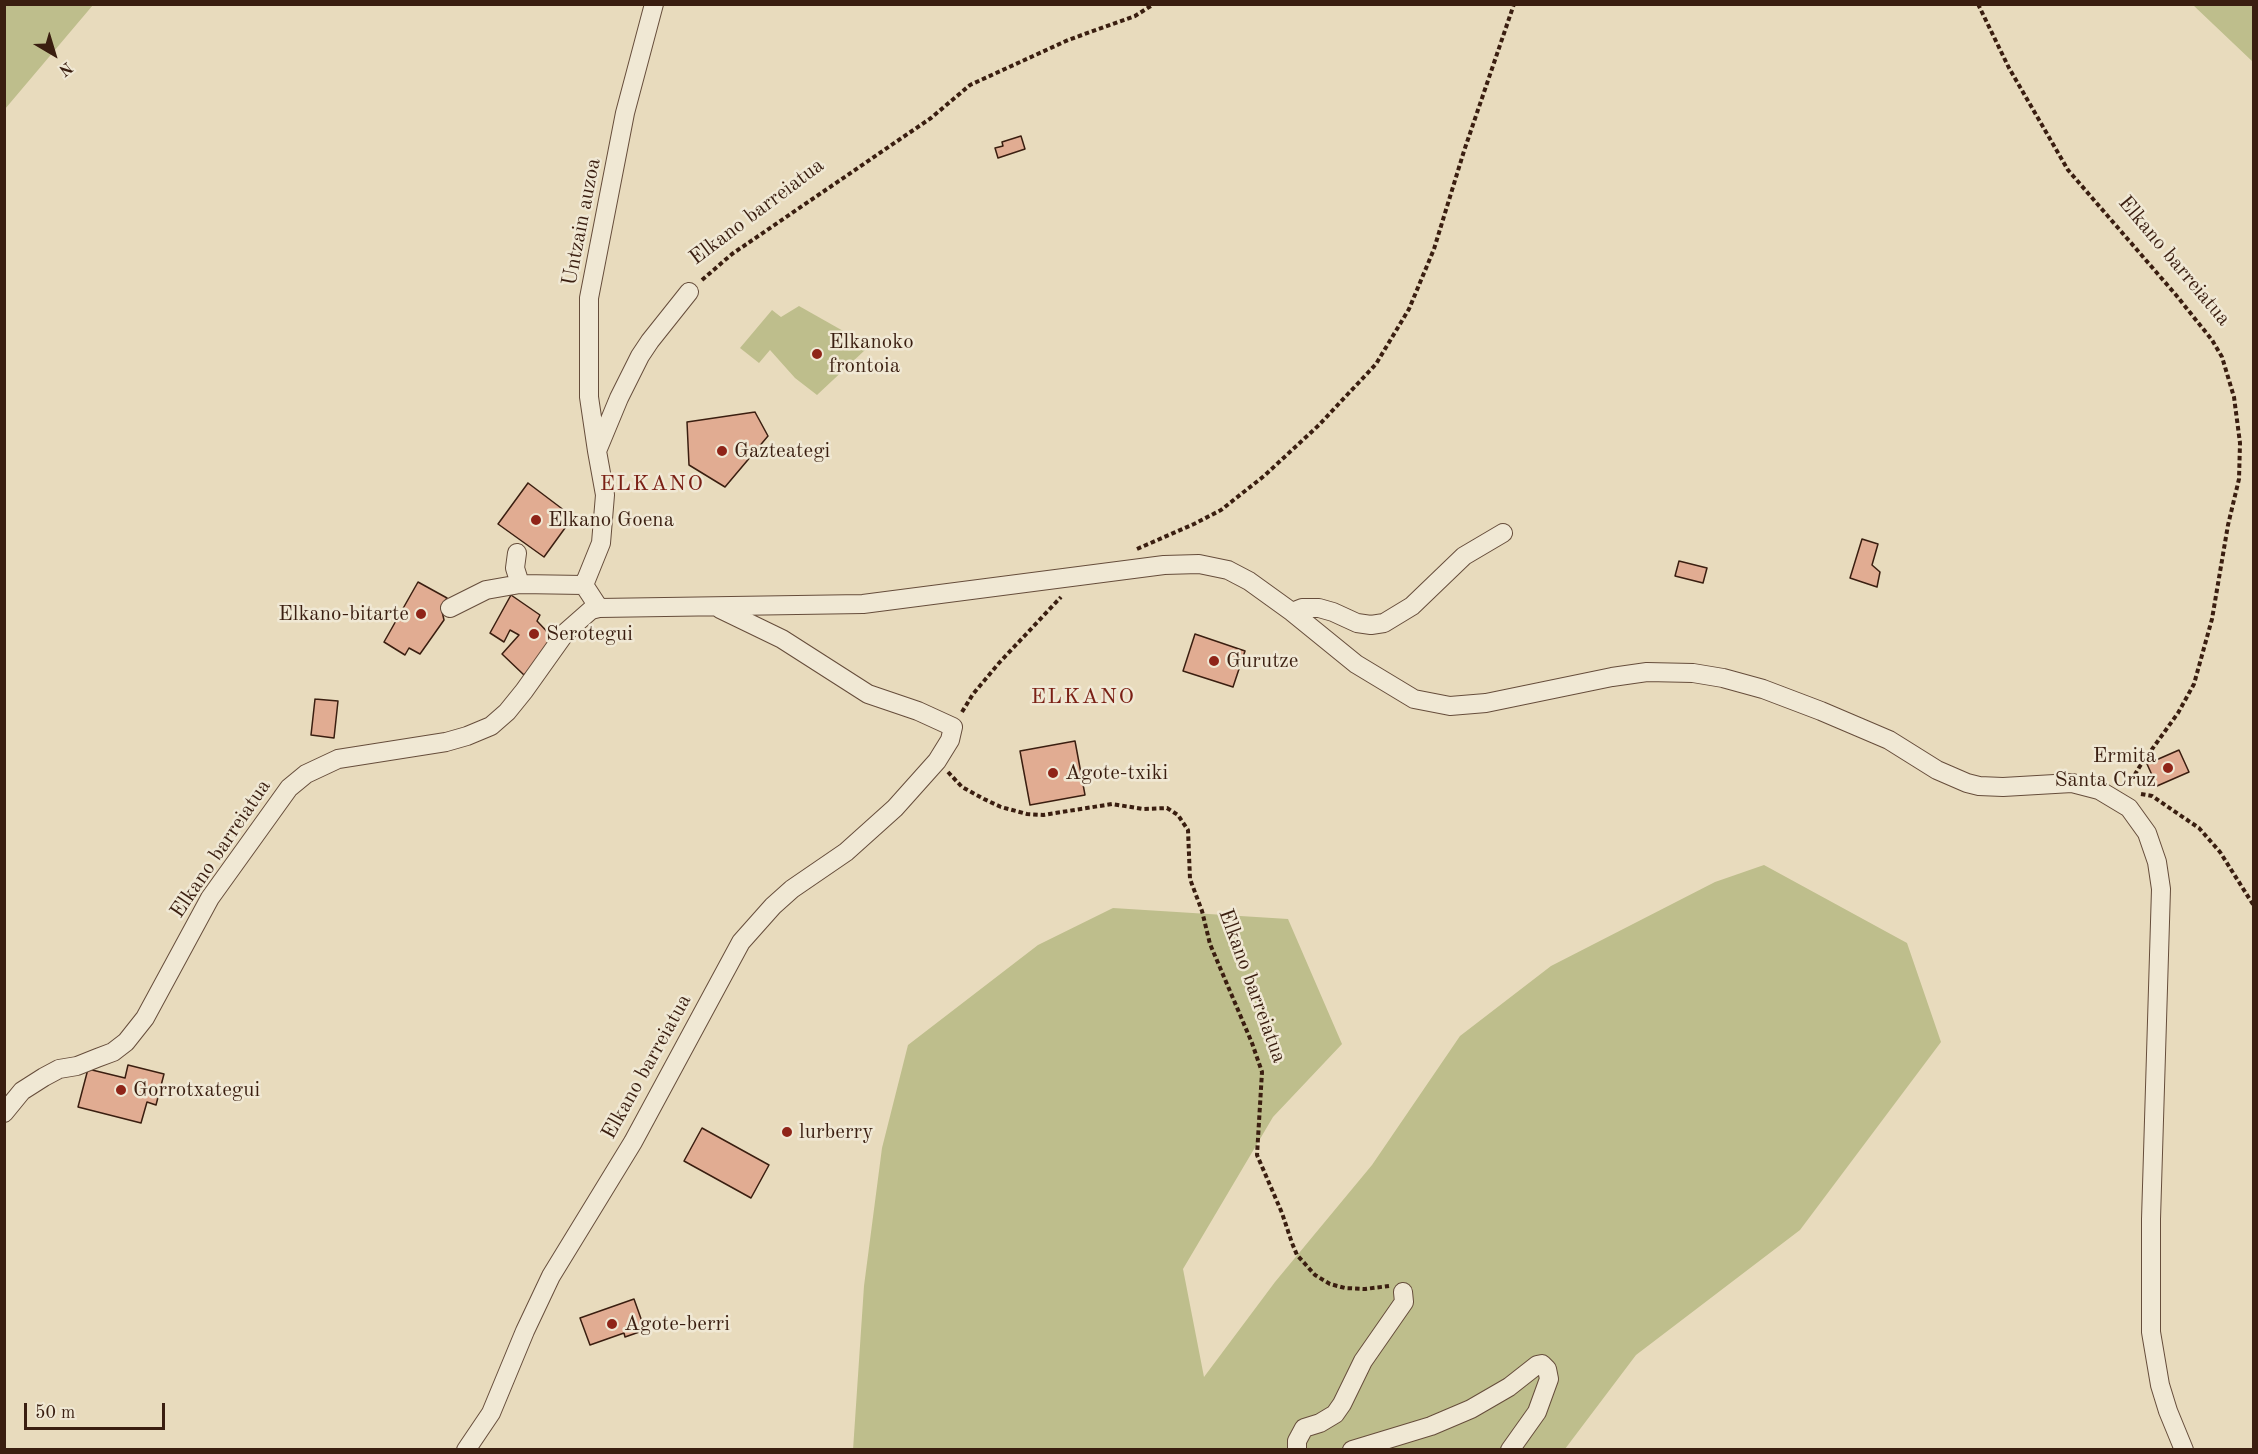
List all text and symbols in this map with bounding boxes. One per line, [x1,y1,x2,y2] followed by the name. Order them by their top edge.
[24,24,84,84] north arrow
[55,58,75,78] text: N
[685,153,829,271] street label: Elkano barreiatua
[557,156,607,288] street label: Untzain auzoa
[2112,191,2236,331] street label: Elkano barreiatua
[829,329,914,379] place label: Elkanoko frontoia
[810,347,824,361] marker: Elkanoko frontoia
[734,438,830,464] place label: Gazteategi
[715,444,729,458] marker: Gazteategi
[600,471,704,497] district label: ELKANO
[548,507,674,533] place label: Elkano Goena
[529,513,543,527] marker: Elkano Goena
[278,601,409,627] place label: Elkano-bitarte
[414,607,428,621] marker: Elkano-bitarte
[546,621,633,647] place label: Serotegui
[527,627,541,641] marker: Serotegui
[1226,648,1298,674] place label: Gurutze
[1207,654,1221,668] marker: Gurutze
[1031,684,1135,710] district label: ELKANO
[2055,743,2156,793] place label: Ermita Santa Cruz
[1065,760,1168,786] place label: Agote-txiki
[2161,761,2175,775] marker: Ermita Santa Cruz
[1046,766,1060,780] marker: Agote-txiki
[165,775,277,923] street label: Elkano barreiatua
[1212,906,1292,1066] street label: Elkano barreiatua
[597,990,697,1144] street label: Elkano barreiatua
[133,1077,260,1103] place label: Gorrotxategui
[114,1083,128,1097] marker: Gorrotxategui
[799,1119,873,1145] place label: lurberry
[780,1125,794,1139] marker: lurberry
[624,1311,730,1337] place label: Agote-berri
[605,1317,619,1331] marker: Agote-berri
[27,1391,168,1429] scale bar
[35,1404,75,1422] text: 50 m

